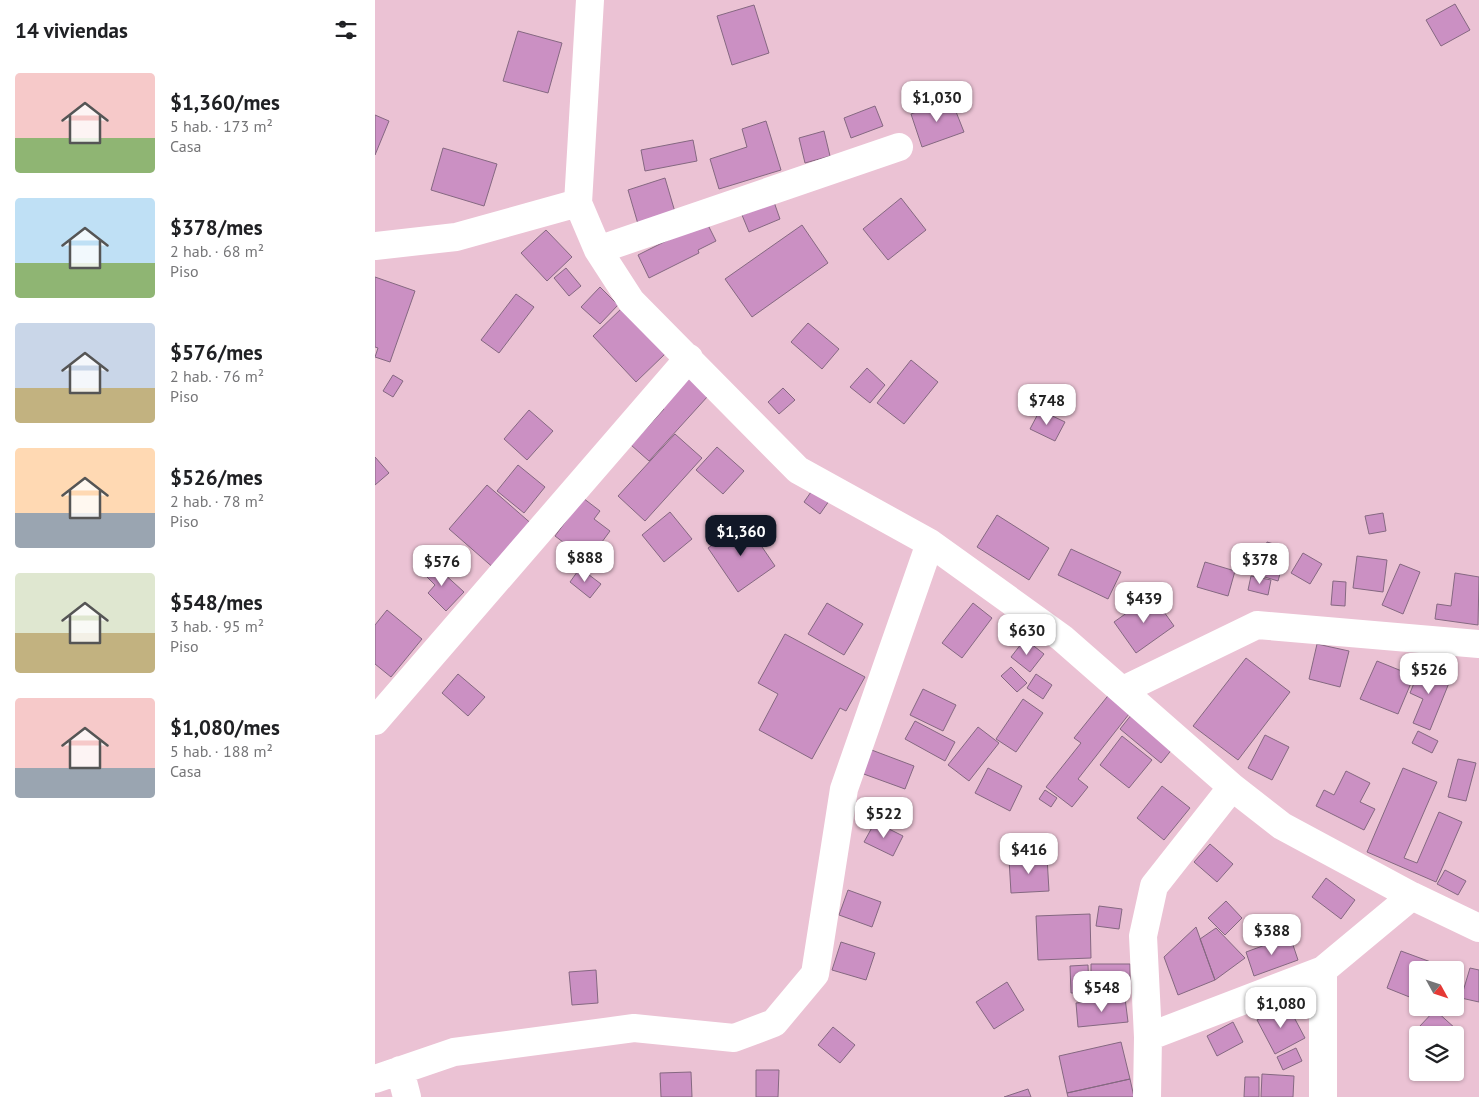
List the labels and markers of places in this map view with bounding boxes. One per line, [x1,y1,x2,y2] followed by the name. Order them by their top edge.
[896,80,978,123] pin: $1,030
[1017,384,1077,426] pin: $748
[700,514,782,557] pin: $1,360
[555,540,615,583] pin: $888
[1230,542,1290,585] pin: $378
[412,544,472,587] pin: $576
[1114,582,1174,624] pin: $439
[997,614,1057,656] pin: $630
[1399,652,1459,695] pin: $526
[854,796,914,839] pin: $522
[999,832,1059,875] pin: $416
[1242,914,1302,956] pin: $388
[1072,970,1132,1013] pin: $548
[1240,986,1322,1029] pin: $1,080

